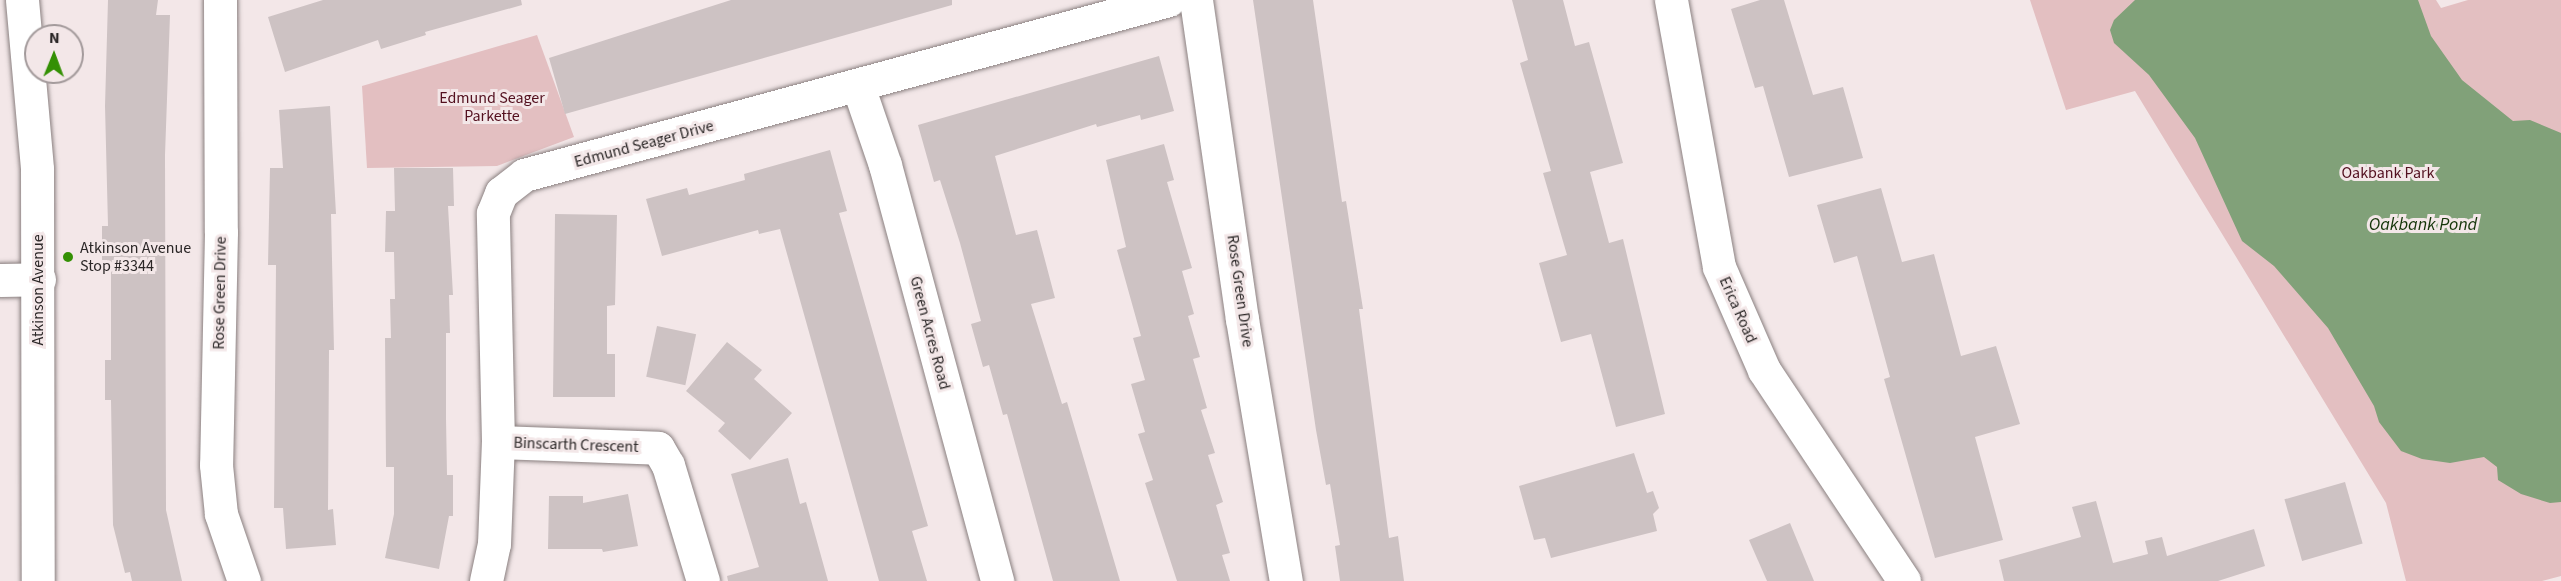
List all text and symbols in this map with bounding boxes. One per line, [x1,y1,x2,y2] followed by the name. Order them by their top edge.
[24,24,84,84] north arrow
[49,27,60,49] text: N
[439,88,545,126] park label: Edmund Seager Parkette
[572,116,716,172] street label: Edmund Seager Drive
[2341,163,2435,183] park label: Oakbank Park
[2369,214,2477,236] water label: Oakbank Pond
[28,234,48,346] street label: Atkinson Avenue
[1223,234,1257,348] street label: Rose Green Drive
[209,236,231,350] street label: Rose Green Drive
[80,238,191,276] place label: Atkinson Avenue Stop #3344
[61,250,75,264] marker: Atkinson Avenue Stop #3344
[906,274,954,392] street label: Green Acres Road
[1715,274,1761,346] street label: Erica Road
[513,433,639,457] street label: Binscarth Crescent

